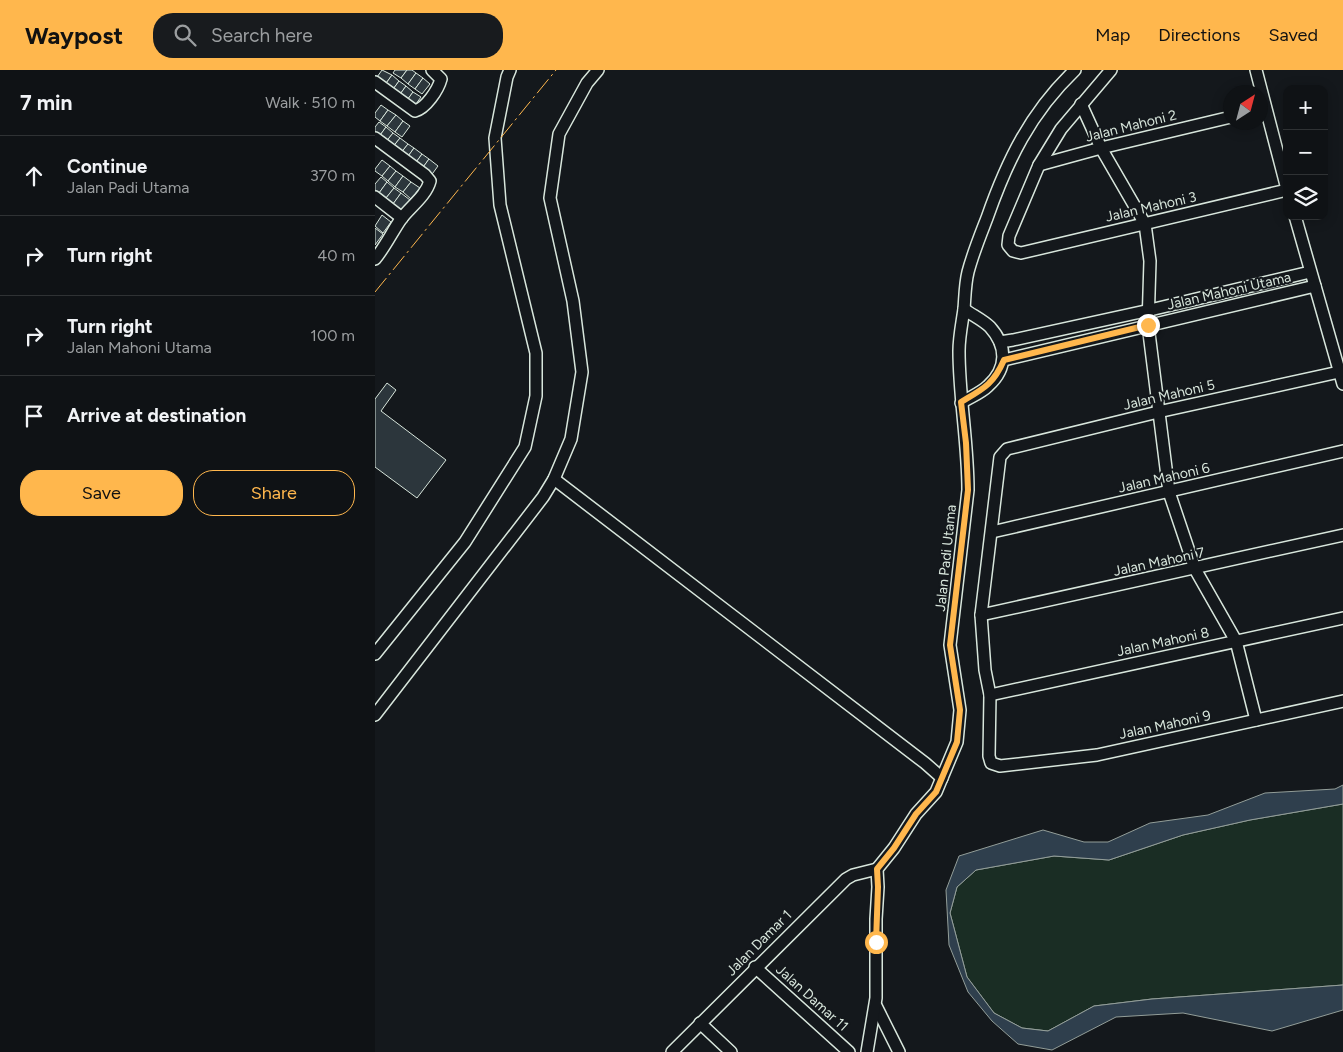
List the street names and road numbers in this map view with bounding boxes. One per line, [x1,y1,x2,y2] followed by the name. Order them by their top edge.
[1084,106,1178,146] street label: Jalan Mahoni 2
[1104,188,1198,226] street label: Jalan Mahoni 3
[1165,268,1293,314] street label: Jalan Mahoni Utama
[1122,376,1216,414] street label: Jalan Mahoni 5
[1117,459,1211,497] street label: Jalan Mahoni 6
[932,504,960,612] street label: Jalan Padi Utama
[1112,544,1207,580] street label: Jalan Mahoni 7
[1115,624,1211,660] street label: Jalan Mahoni 8
[1118,707,1212,743] street label: Jalan Mahoni 9
[723,907,795,979] street label: Jalan Damar 1
[772,961,852,1035] street label: Jalan Damar 11

